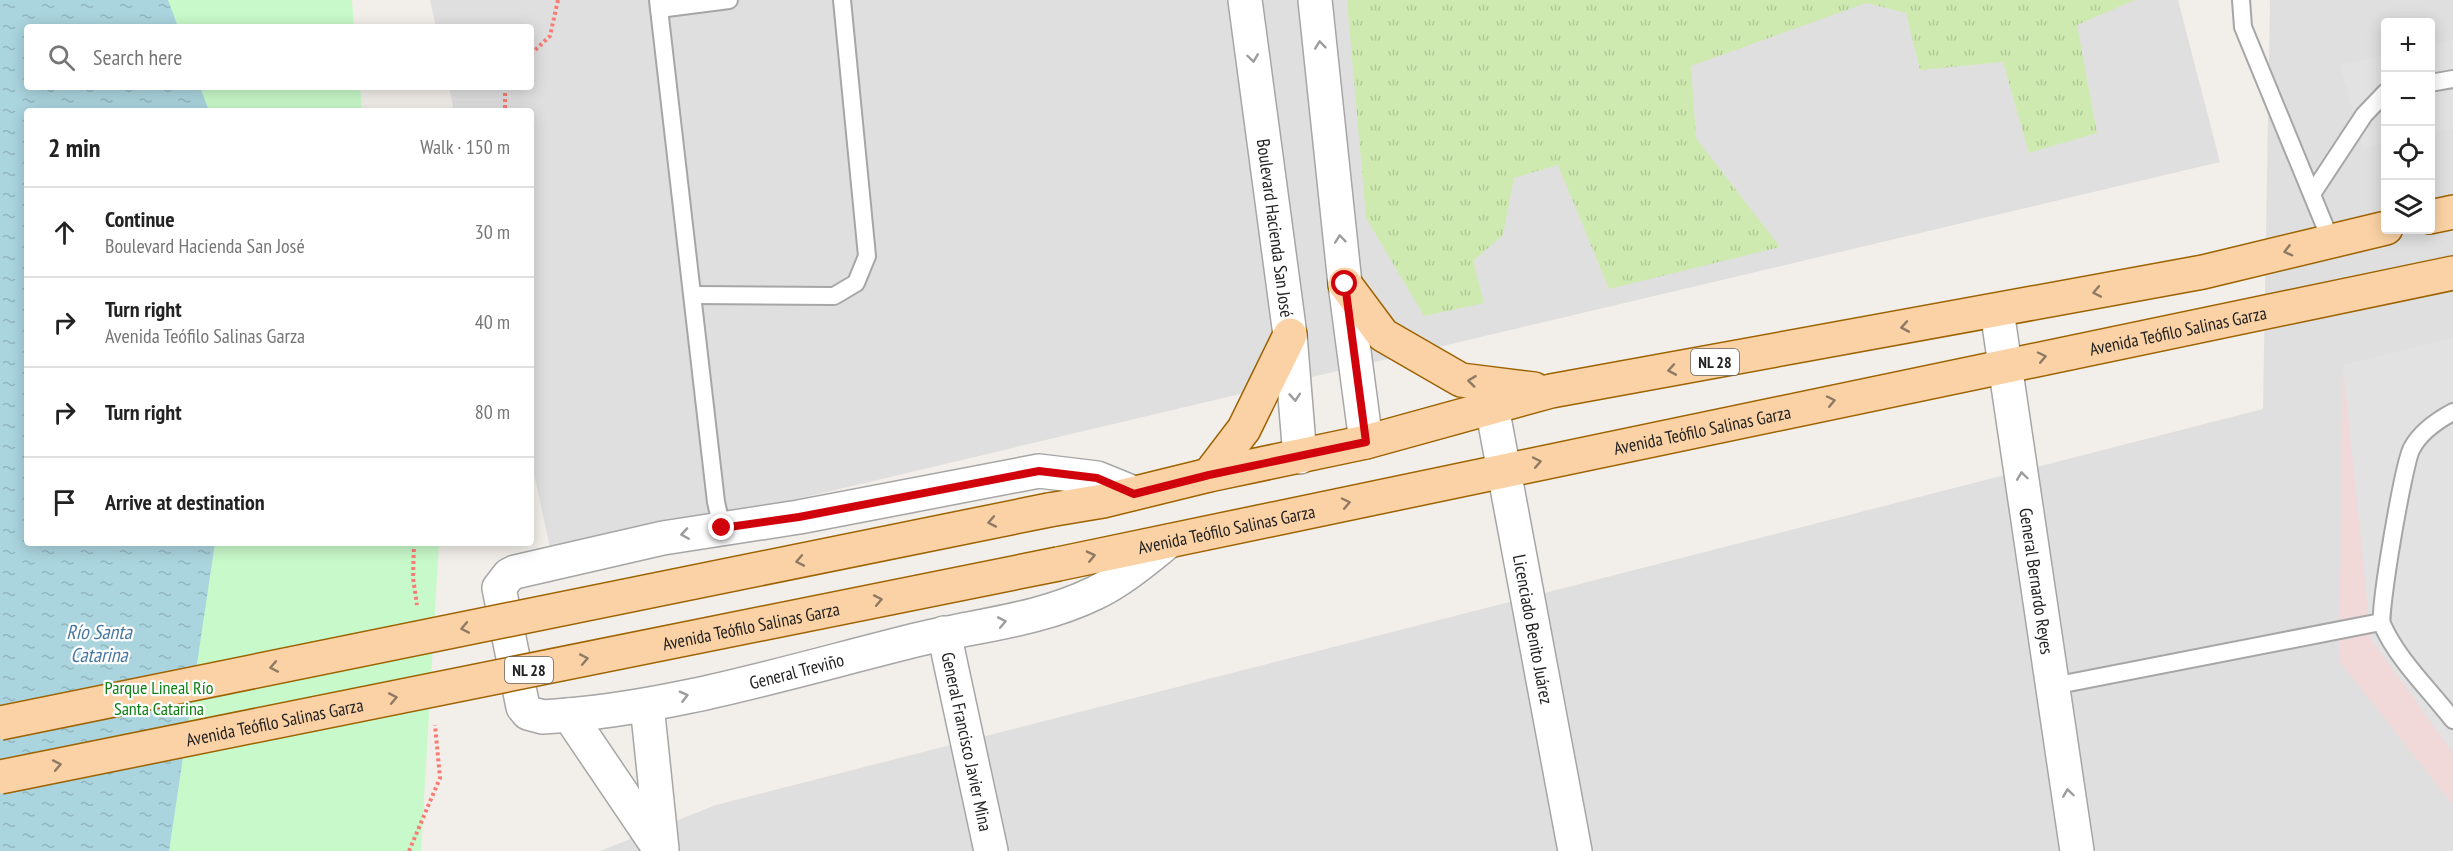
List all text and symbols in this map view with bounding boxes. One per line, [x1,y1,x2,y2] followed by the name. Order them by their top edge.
[2381,18,2435,234] map controls
[2381,18,2435,72] button: +
[24,24,534,90] search box
[1314,40,1327,49] one-way arrow
[45,41,78,74] icon: search
[93,43,182,71] text: Search here
[1246,53,1259,63] one-way arrow
[2381,72,2435,126] button: −
[2381,126,2435,180] button: locate
[48,131,101,164] text: 2 min
[420,134,510,160] text: Walk · 150 m
[1252,137,1299,319] street label: Boulevard Hacienda San José
[2381,180,2435,234] button: layers
[105,205,175,233] text: Continue
[48,216,81,249] icon: ahead
[475,219,510,245] text: 30 m
[105,233,305,259] text: Boulevard Hacienda San José
[1334,234,1347,243] one-way arrow
[2283,244,2293,257] one-way arrow
[1331,270,1357,296] route start
[2092,285,2102,298] one-way arrow
[105,295,182,323] text: Turn right
[2087,301,2268,360] street label: Avenida Teófilo Salinas Garza
[48,306,81,339] icon: right
[475,309,510,335] text: 40 m
[1901,321,1910,333] one-way arrow
[105,323,305,349] text: Avenida Teófilo Salinas Garza
[1691,349,1739,375] road number: NL 28
[2037,351,2047,364] one-way arrow
[1668,363,1677,375] one-way arrow
[1467,376,1476,388] one-way arrow
[1288,393,1301,402] one-way arrow
[1825,395,1835,408] one-way arrow
[48,396,81,429] icon: right
[105,398,182,426] text: Turn right
[475,399,510,425] text: 80 m
[1612,400,1793,459] street label: Avenida Teófilo Salinas Garza
[1532,456,1542,469] one-way arrow
[2016,471,2028,480] one-way arrow
[48,486,81,519] icon: arrive
[105,488,265,516] text: Arrive at destination
[1341,497,1351,510] one-way arrow
[1136,499,1317,559] street label: Avenida Teófilo Salinas Garza
[2015,506,2059,656] street label: General Bernardo Reyes
[708,514,734,540] route end
[987,515,997,528] one-way arrow
[680,527,690,540] one-way arrow
[1086,551,1096,564] one-way arrow
[1508,552,1559,706] street label: Licenciado Benito Juárez
[796,554,806,567] one-way arrow
[873,594,883,607] one-way arrow
[660,597,842,655] street label: Avenida Teófilo Salinas Garza
[996,616,1006,629] one-way arrow
[66,619,133,668] water label: Río Santa Catarina
[460,621,470,634] one-way arrow
[747,647,846,694] street label: General Treviño
[937,650,998,833] street label: General Francisco Javier Mina
[579,653,589,666] one-way arrow
[505,657,553,683] road number: NL 28
[269,660,279,673] one-way arrow
[105,676,214,720] park label: Parque Lineal Río Santa Catarina
[679,691,689,704] one-way arrow
[387,692,397,705] one-way arrow
[184,693,365,751] street label: Avenida Teófilo Salinas Garza
[52,759,62,772] one-way arrow
[2063,789,2075,798] one-way arrow

